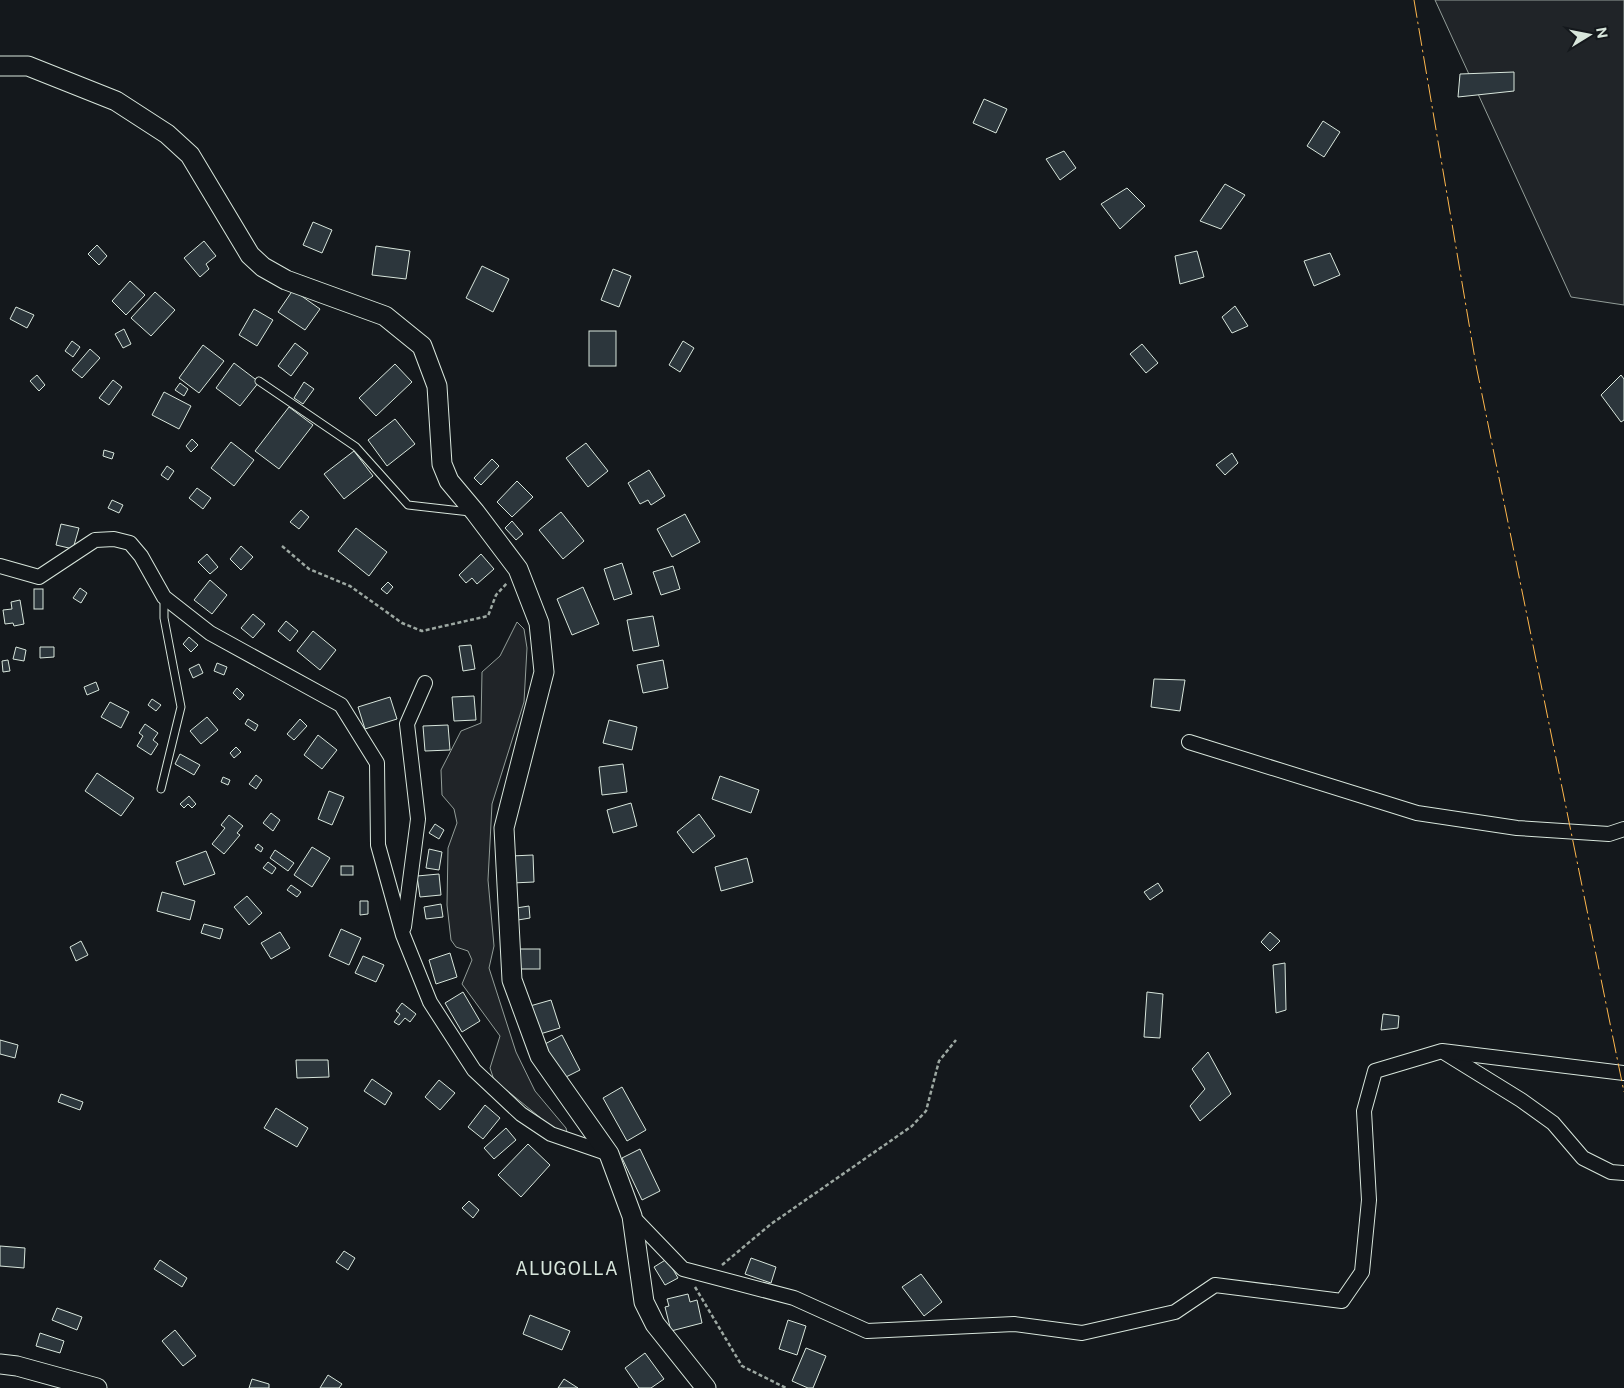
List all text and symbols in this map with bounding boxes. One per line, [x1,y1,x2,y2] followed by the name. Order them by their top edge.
[1564,10,1614,60] north arrow
[1593,26,1611,40] text: N
[515,1258,619,1279] district label: ALUGOLLA

